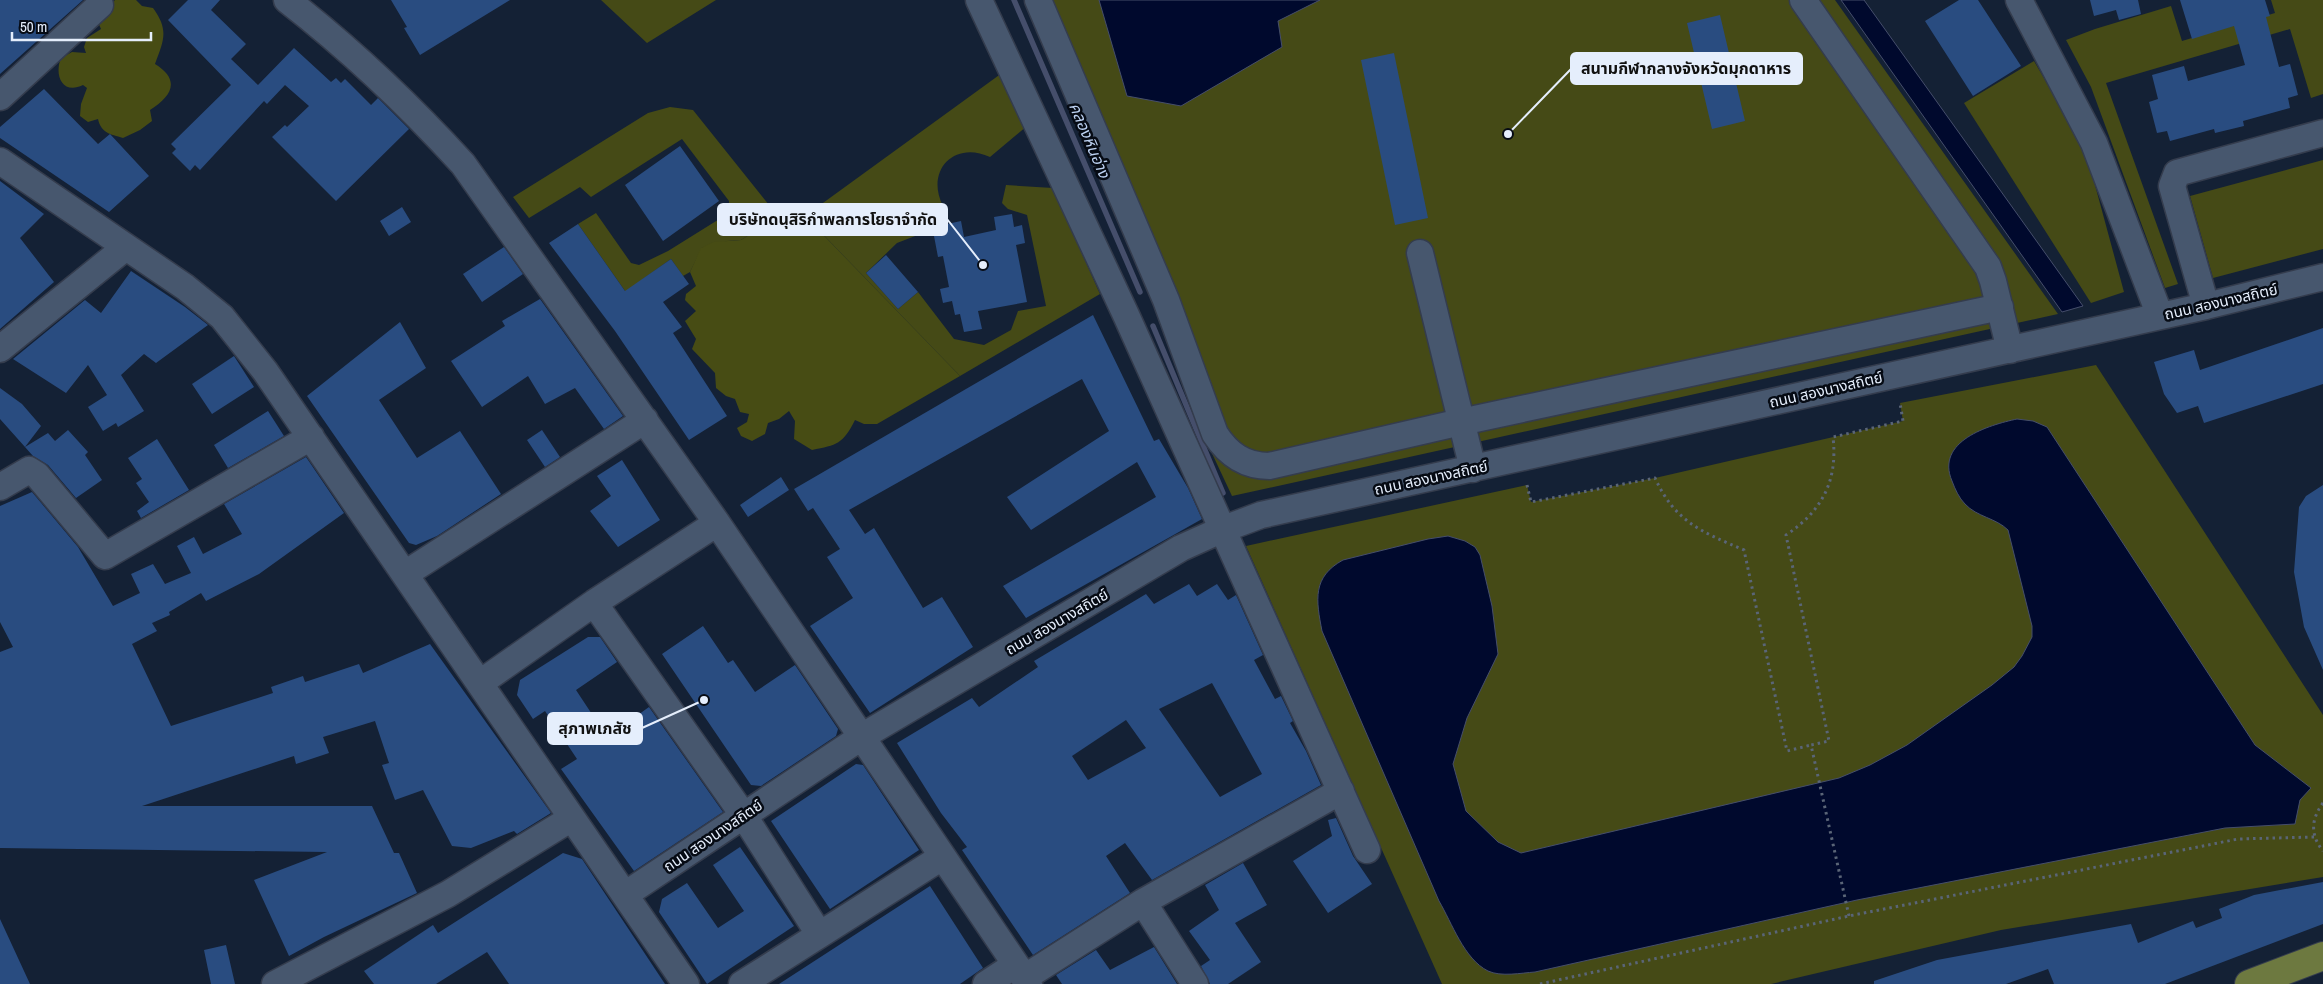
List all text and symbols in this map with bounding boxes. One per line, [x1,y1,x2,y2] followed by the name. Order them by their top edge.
[12,10,151,42] scale bar
[20,16,47,37] text: 50 m
[1571,53,1802,84] callout: สนามกีฬากลางจังหวัดมุกดาหาร
[1581,57,1791,79] text: สนามกีฬากลางจังหวัดมุกดาหาร
[1064,99,1116,183] water label: คลองหินอ่าง
[718,204,947,235] callout: บริษัทดนุสิริกำพลการโยธาจำกัด
[729,208,937,230] text: บริษัทดนุสิริกำพลการโยธาจำกัด
[2162,278,2280,325] street label: ถนน สองนางสถิตย์
[1767,366,1885,413] street label: ถนน สองนางสถิตย์
[1372,455,1490,500] street label: ถนน สองนางสถิตย์
[1001,584,1112,660] street label: ถนน สองนางสถิตย์
[548,713,642,744] callout: สุภาพเภสัช
[558,717,632,739] text: สุภาพเภสัช
[659,795,767,877] street label: ถนน สองนางสถิตย์

